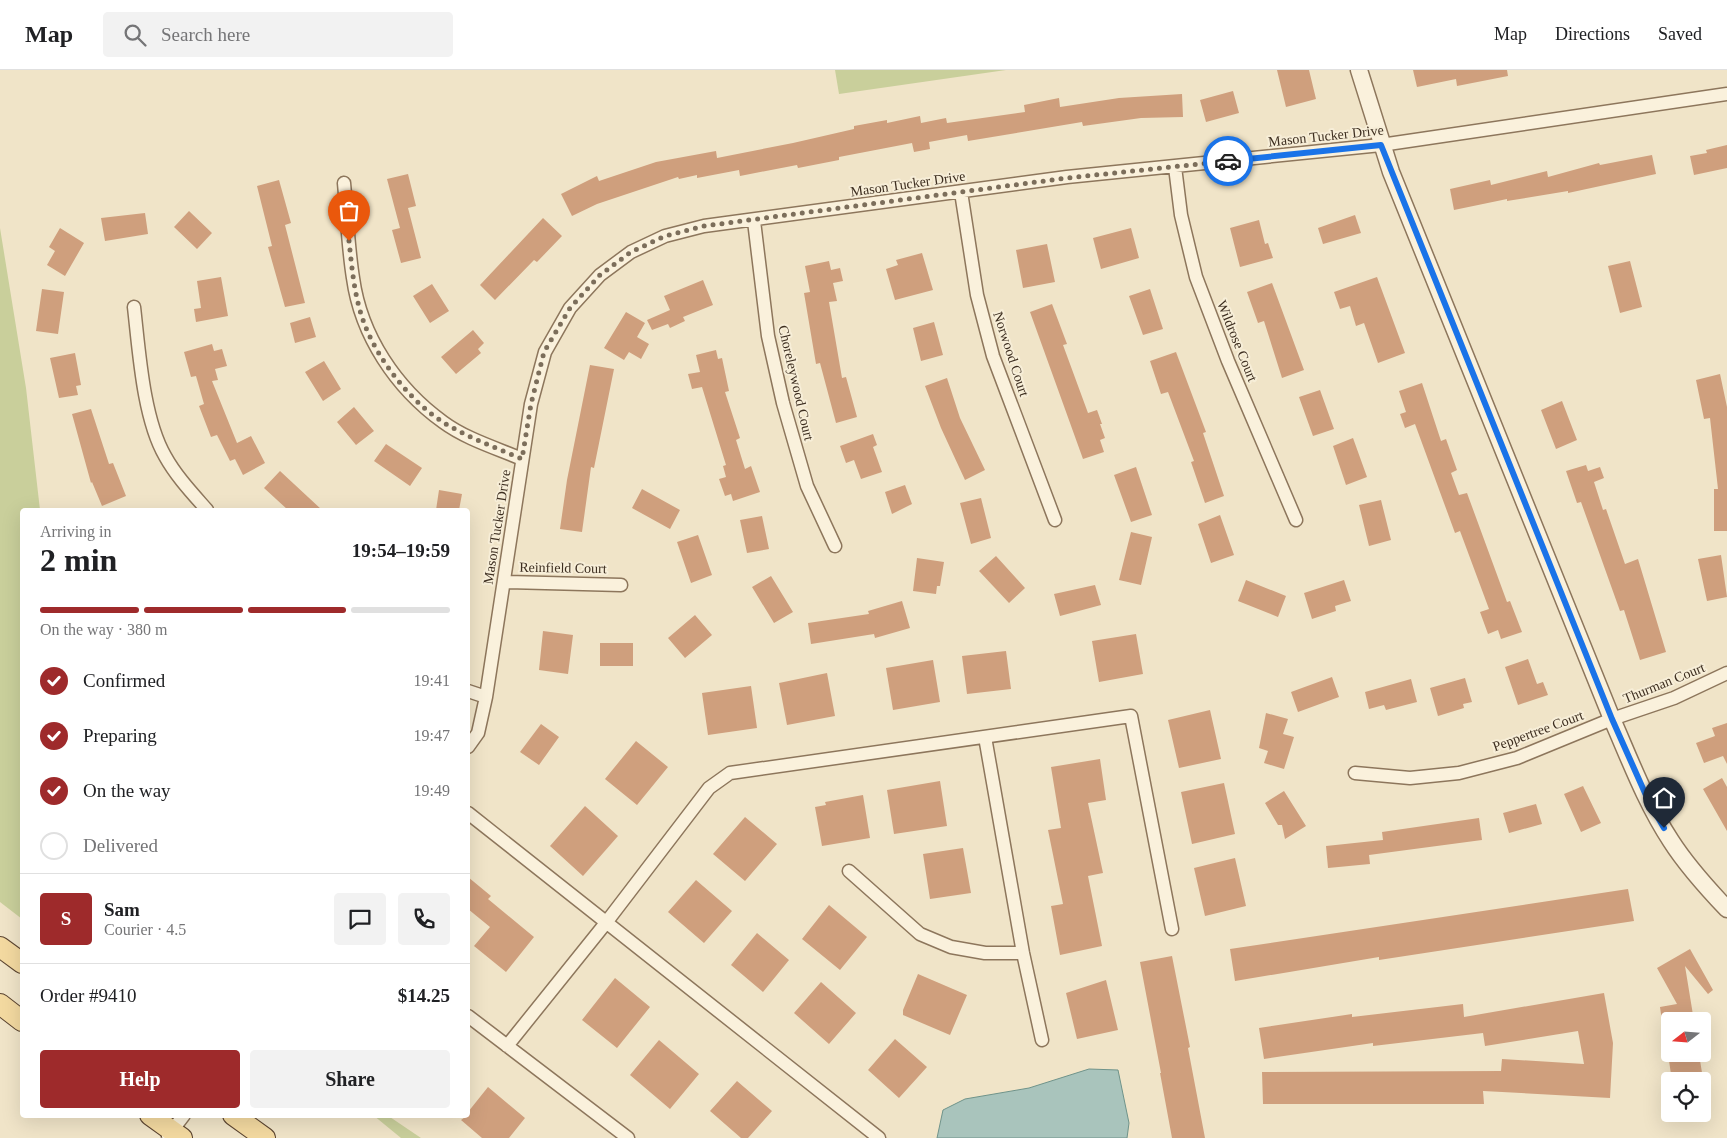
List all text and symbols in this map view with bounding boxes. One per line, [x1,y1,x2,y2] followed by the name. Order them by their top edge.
[103,12,453,57] search box
[25,21,73,47] text: Map
[121,21,149,49] icon: search
[161,24,250,45] text: Search here
[1494,24,1527,44] text: Map
[1555,24,1630,44] text: Directions
[1658,24,1702,44] text: Saved
[1268,122,1384,150] street label: Mason Tucker Drive
[1203,136,1253,186] courier
[1214,147,1242,175] icon: car
[850,169,966,199] street label: Mason Tucker Drive
[328,190,370,241] pin
[335,197,363,225] icon: bag
[1214,298,1260,384] street label: Wildrose Court
[990,310,1032,398] street label: Norwood Court
[775,324,817,442] street label: Choreleywood Court
[481,469,513,585] street label: Mason Tucker Drive
[40,523,112,540] text: Arriving in
[352,540,450,561] text: 19:54–19:59
[40,542,117,578] text: 2 min
[519,560,607,576] street label: Reinfield Court
[40,621,168,638] text: On the way · 380 m
[1621,660,1707,706] street label: Thurman Court
[40,667,68,695] icon: check
[83,670,165,691] text: Confirmed
[414,672,450,689] text: 19:41
[1491,708,1585,754] street label: Peppertree Court
[40,722,68,750] icon: check
[83,725,157,746] text: Preparing
[414,727,450,744] text: 19:47
[40,777,68,805] icon: check
[1643,777,1685,828] pin
[83,780,171,801] text: On the way
[414,782,450,799] text: 19:49
[1650,784,1678,812] icon: home
[83,835,158,856] text: Delivered
[334,893,386,945] button: chat
[398,893,450,945] button: phone
[104,899,140,920] text: Sam
[61,908,71,929] text: S
[104,921,186,938] text: Courier · 4.5
[40,985,137,1006] text: Order #9410
[398,985,450,1006] text: $14.25
[1661,1012,1711,1062] north arrow
[1661,1012,1711,1122] map controls
[40,1050,240,1108] button: Help
[250,1050,450,1108] button: Share
[1661,1072,1711,1122] button: locate

